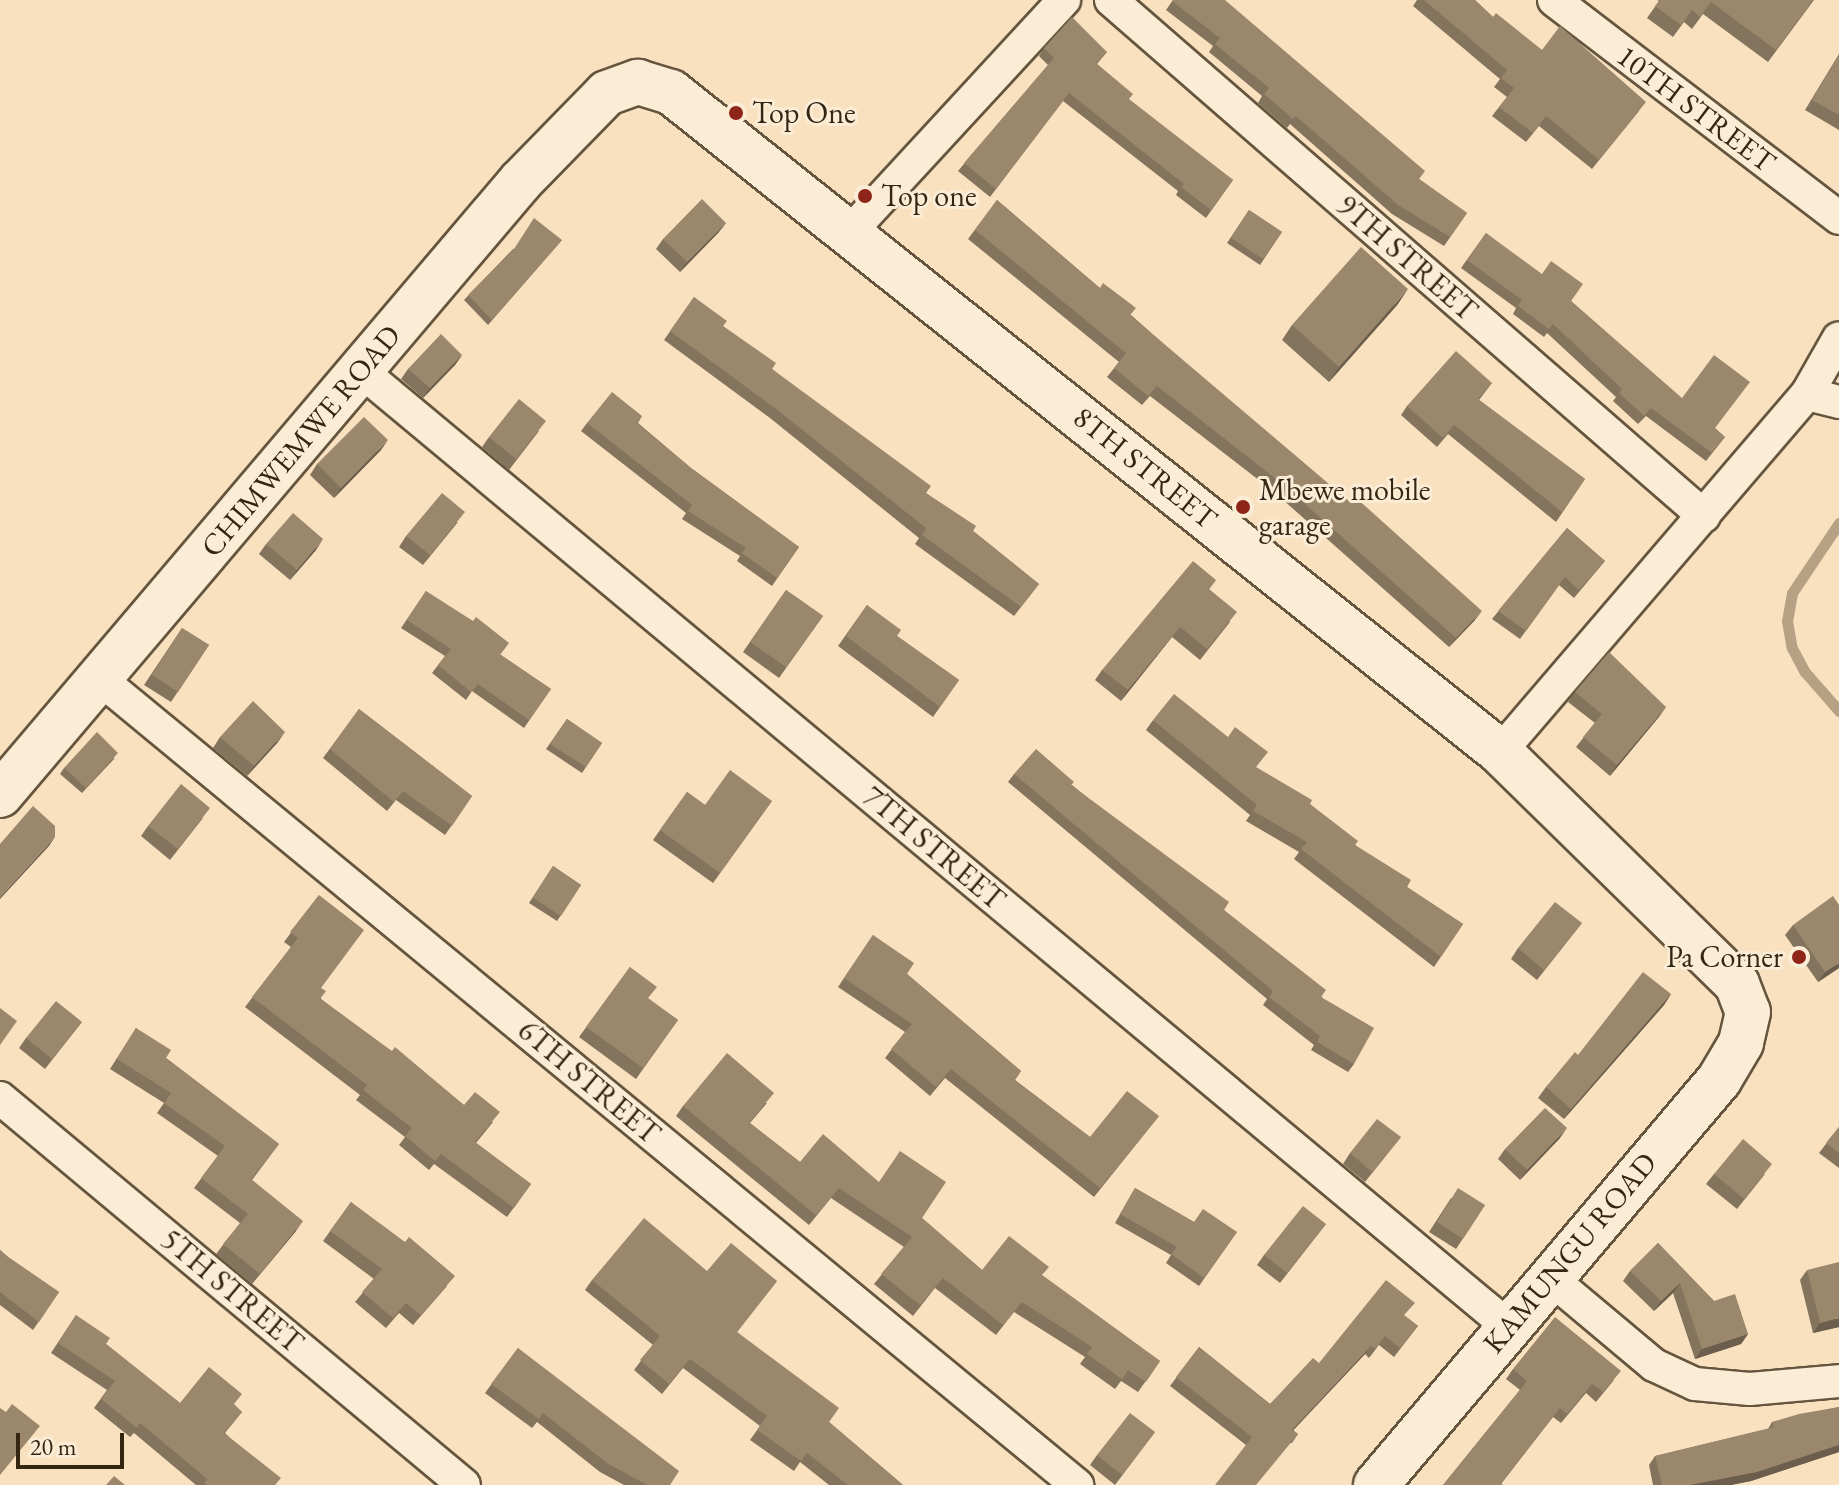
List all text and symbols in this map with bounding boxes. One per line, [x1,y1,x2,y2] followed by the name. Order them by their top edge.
[1610,38,1782,180] street label: 10TH STREET
[752,95,856,131] place label: Top One
[727,104,745,122] marker: Top One
[881,178,977,214] place label: Top one
[856,187,874,205] marker: Top one
[1329,187,1485,329] street label: 9TH STREET
[194,318,408,564] street label: CHIMWEMWE ROAD
[1066,399,1224,537] street label: 8TH STREET
[1259,472,1431,542] place label: Mbewe mobile garage
[1234,498,1252,516] marker: Mbewe mobile garage
[856,778,1012,918] street label: 7TH STREET
[1666,939,1783,975] place label: Pa Corner
[1790,948,1808,966] marker: Pa Corner
[511,1012,667,1152] street label: 6TH STREET
[1476,1145,1664,1361] street label: KAMUNGU ROAD
[154,1221,310,1361] street label: 5TH STREET
[20,1417,128,1467] scale bar
[30,1431,77,1462] text: 20 m

